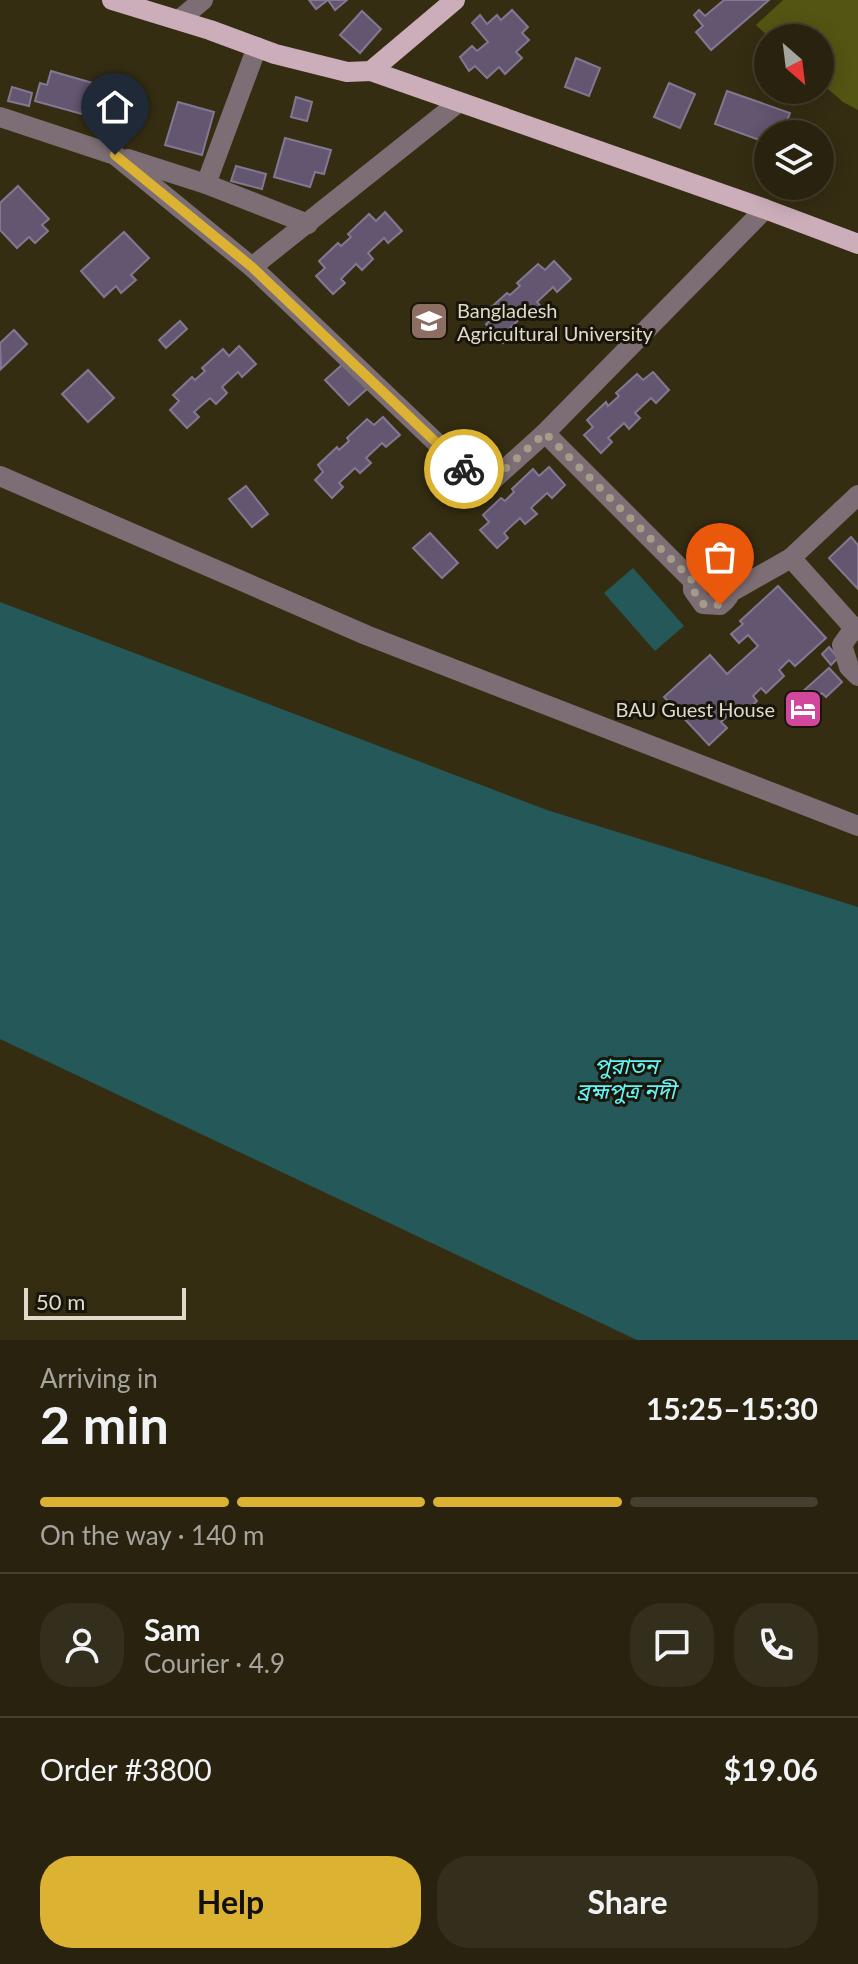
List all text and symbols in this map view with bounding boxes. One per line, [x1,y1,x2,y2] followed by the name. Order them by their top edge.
[754,24,834,104] north arrow
[754,24,834,200] map controls
[81,73,149,155] pin
[93,85,137,129] icon: home
[754,120,834,200] button: layers
[457,298,653,345] place label: Bangladesh Agricultural University
[408,300,450,342] school or university icon: Bangladesh Agricultural University
[424,429,504,509] courier
[442,447,486,491] icon: bike
[686,523,754,605] pin
[698,535,742,579] icon: bag
[782,688,824,730] hotel icon: BAU Guest House
[615,697,775,721] place label: BAU Guest House
[577,1052,679,1105] water label: পুরাতন ব্রহ্মপুত্র নদী
[24,1284,186,1320] scale bar
[36,1288,85,1315] text: 50 m
[40,1362,158,1394] text: Arriving in
[646,1390,818,1426] text: 15:25–15:30
[40,1393,169,1455] text: 2 min
[40,1519,264,1551] text: On the way · 140 m
[40,1603,124,1687] button: person
[630,1603,714,1687] button: chat
[734,1603,818,1687] button: phone
[144,1611,201,1647] text: Sam
[144,1647,285,1679] text: Courier · 4.9
[40,1751,212,1787] text: Order #3800
[724,1751,818,1787] text: $19.06
[40,1856,421,1948] button: Help
[437,1856,818,1948] button: Share

